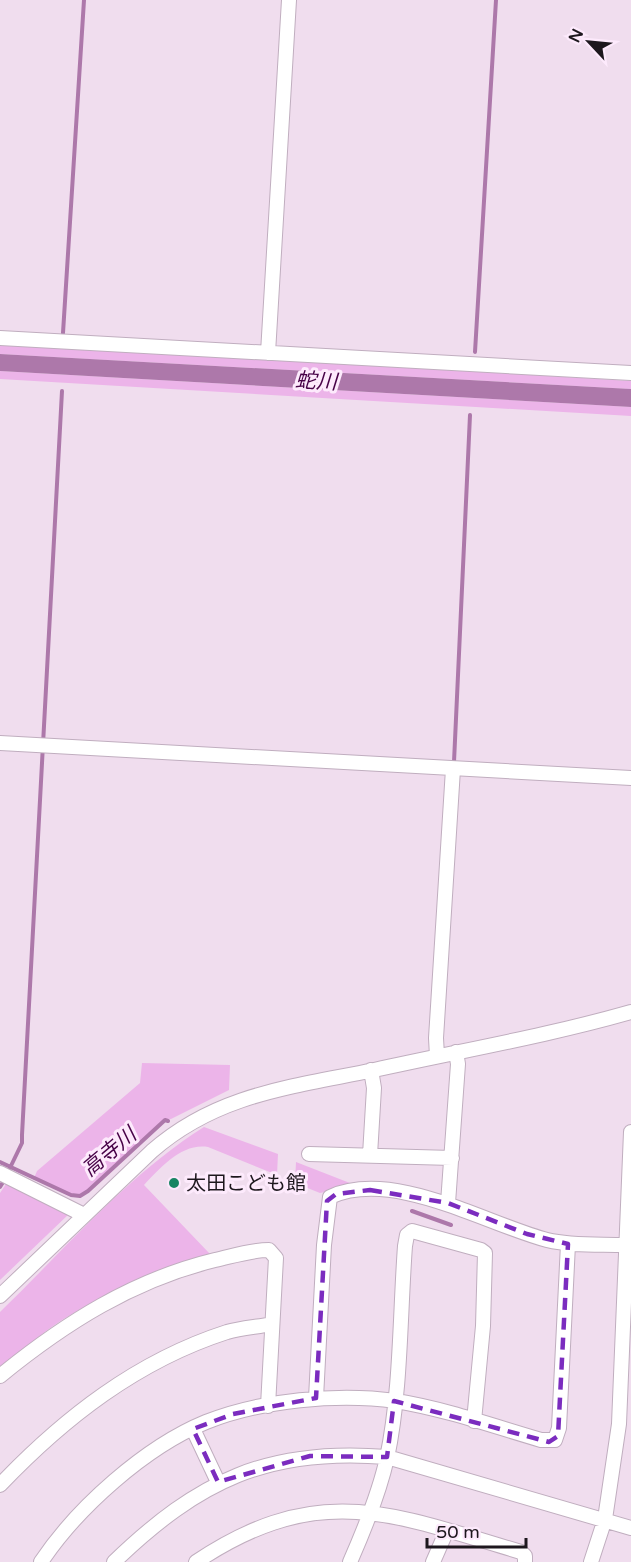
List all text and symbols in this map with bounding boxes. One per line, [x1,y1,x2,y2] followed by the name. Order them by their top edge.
[559,12,619,72] north arrow
[565,26,588,46] text: N
[294,368,340,395] water label: 蛇川
[77,1121,143,1182] water label: 高寺川
[186,1172,306,1196] place label: 太田こども館
[167,1176,181,1190] marker: 太田こども館
[427,1511,526,1549] scale bar
[436,1521,480,1543] text: 50 m

